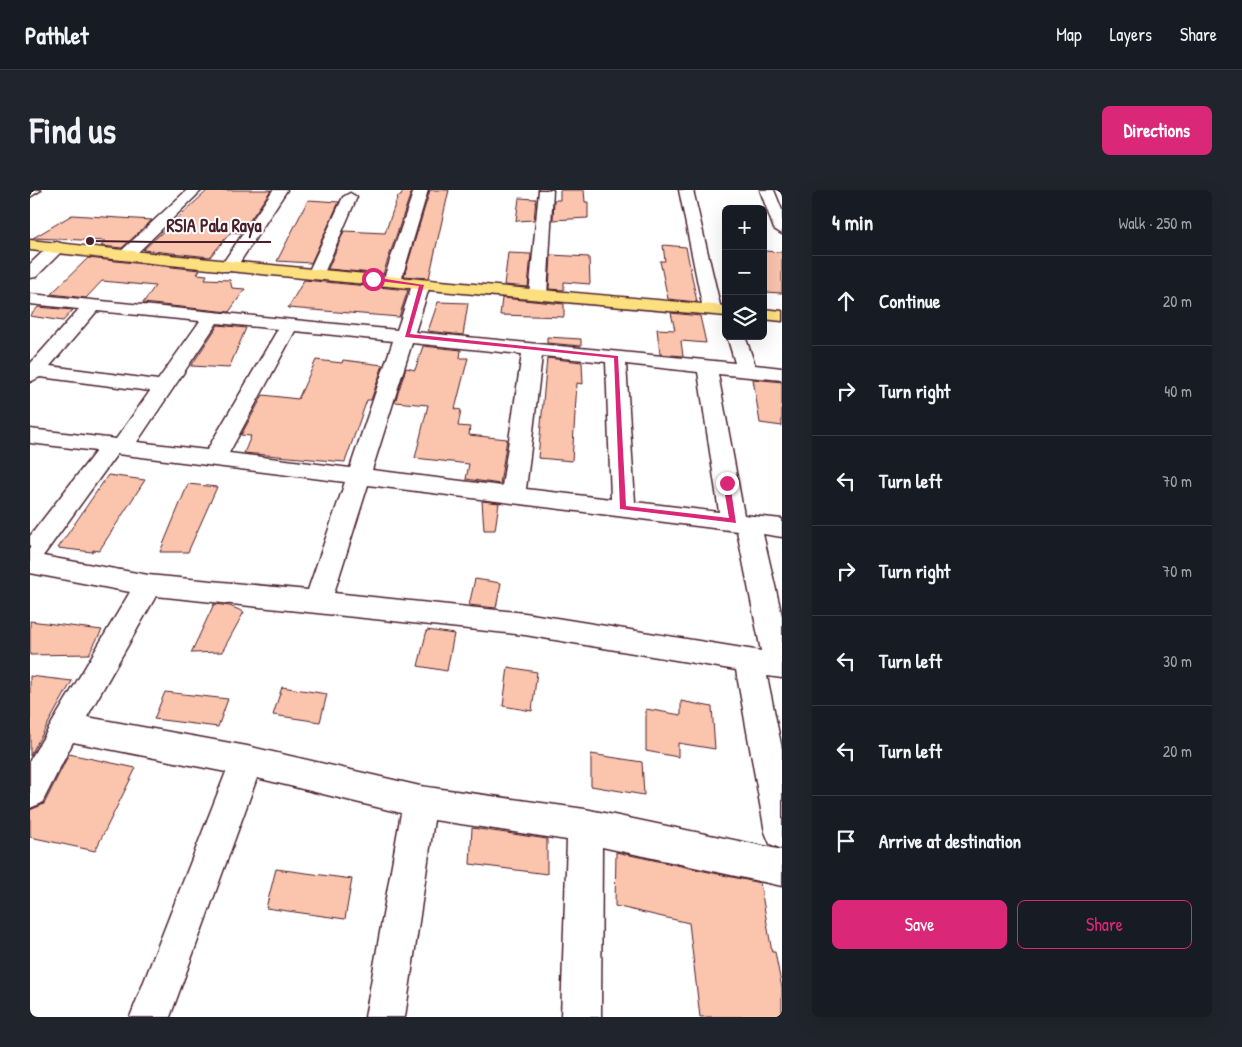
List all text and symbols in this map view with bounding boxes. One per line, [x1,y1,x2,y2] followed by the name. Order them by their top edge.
[25,19,88,51] text: Pathlet
[1056,22,1082,47] text: Map
[1110,22,1152,47] text: Layers
[1180,22,1217,47] text: Share
[1102,106,1212,155] button: Directions
[30,107,116,154] text: Find us
[722,205,767,340] map controls
[722,205,767,250] button: +
[832,208,873,237] text: 4 min
[156,209,271,242] callout: RSIA Pala Raya
[1118,212,1192,234] text: Walk · 250 m
[166,213,263,239] text: RSIA Pala Raya
[722,250,767,295] button: −
[362,268,385,291] route start
[832,287,860,315] icon: ahead
[879,288,940,314] text: Continue
[1163,290,1192,312] text: 20 m
[722,295,767,340] button: layers
[832,377,860,405] icon: right
[879,378,950,404] text: Turn right
[1164,380,1192,402] text: 40 m
[832,467,860,495] icon: left
[879,468,942,494] text: Turn left
[1162,470,1192,492] text: 70 m
[716,472,739,495] route end
[832,557,860,585] icon: right
[879,558,950,584] text: Turn right
[1162,560,1192,582] text: 70 m
[832,647,860,675] icon: left
[879,648,942,674] text: Turn left
[1163,650,1192,672] text: 30 m
[832,737,860,765] icon: left
[879,738,942,764] text: Turn left
[1163,740,1192,762] text: 20 m
[832,827,860,855] icon: arrive
[879,828,1021,854] text: Arrive at destination
[832,900,1007,949] button: Save
[1017,900,1192,949] button: Share

